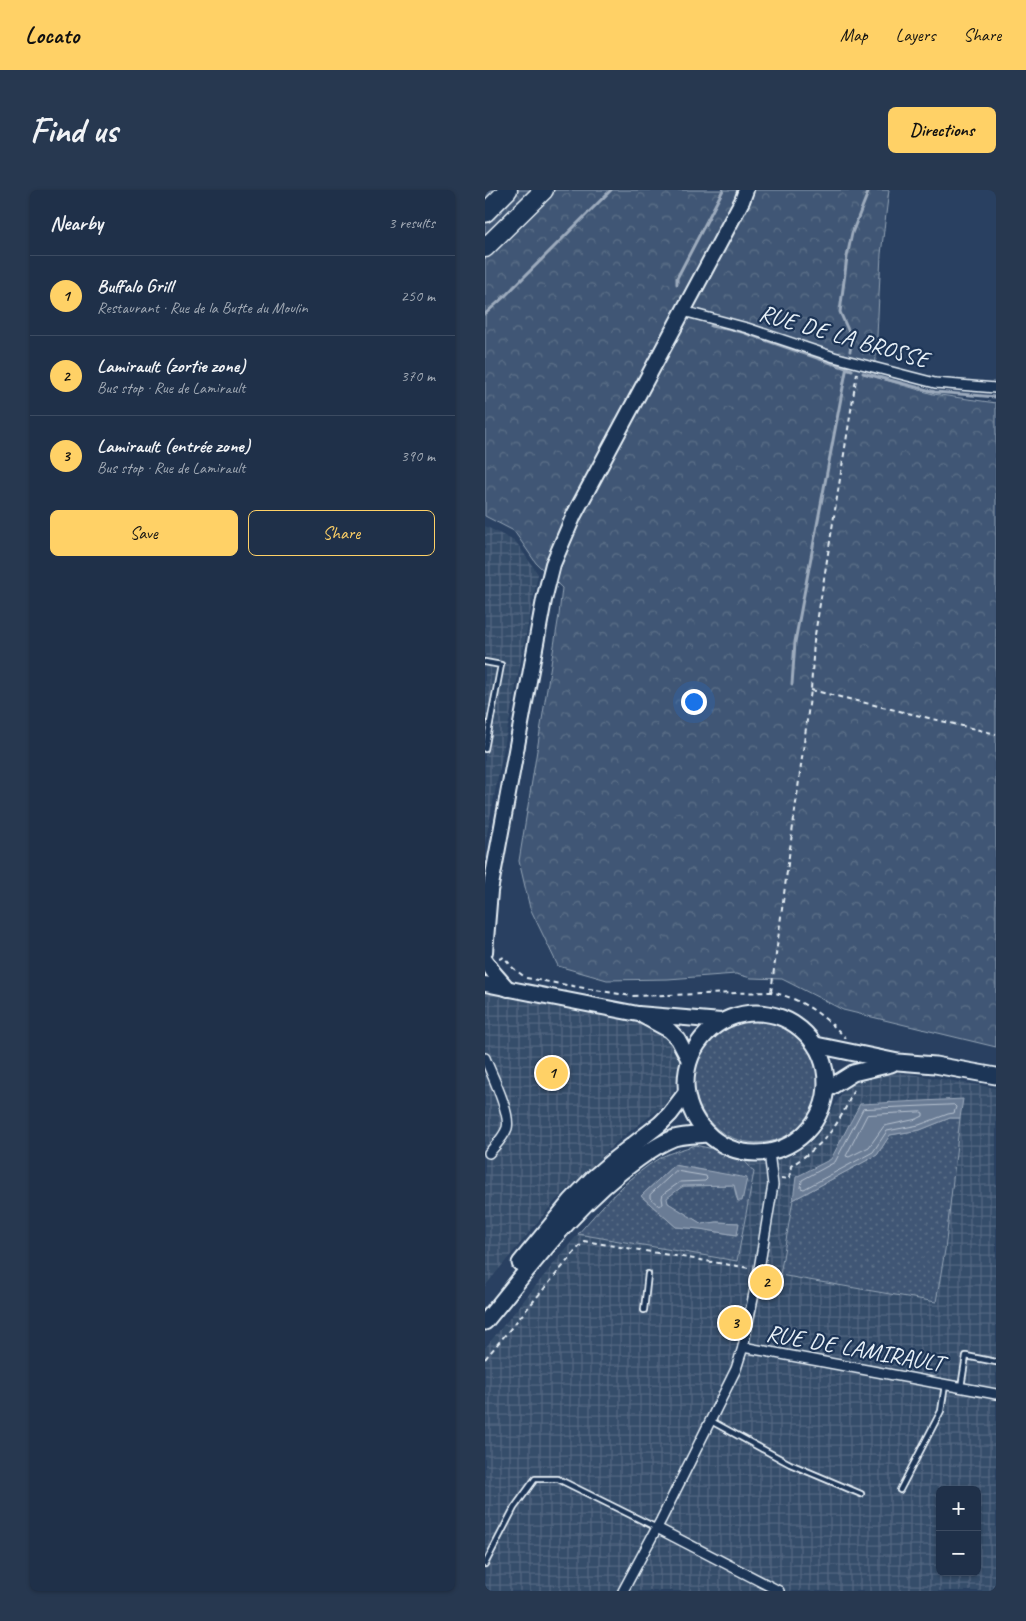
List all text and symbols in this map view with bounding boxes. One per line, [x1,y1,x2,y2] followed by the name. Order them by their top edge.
[25,20,79,50] text: Locato
[840,24,868,46] text: Map
[896,24,935,46] text: Layers
[963,24,1001,46] text: Share
[888,107,996,153] button: Directions
[30,108,117,153] text: Find us
[50,210,103,236] text: Nearby
[388,213,435,233] text: 3 results
[97,274,173,298] text: Buffalo Grill
[62,286,70,306] text: 1
[401,286,435,306] text: 250 m
[756,297,935,375] street label: RUE DE LA BROSSE
[97,298,308,318] text: Restaurant · Rue de la Butte du Moulin
[97,354,245,378] text: Lamirault (zortie zone)
[62,366,70,386] text: 2
[401,366,435,386] text: 370 m
[97,378,245,398] text: Bus stop · Rue de Lamirault
[97,434,250,458] text: Lamirault (entrée zone)
[62,446,70,466] text: 3
[401,446,435,466] text: 390 m
[97,458,245,478] text: Bus stop · Rue de Lamirault
[50,510,238,556] button: Save
[248,510,435,556] button: Share
[681,689,707,715] your location
[536,1054,568,1092] pin: 1
[750,1263,782,1301] pin: 2
[719,1304,751,1342] pin: 3
[764,1318,951,1379] street label: RUE DE LAMIRAULT
[936,1486,981,1576] map controls
[936,1486,981,1531] button: +
[936,1531,981,1576] button: −

